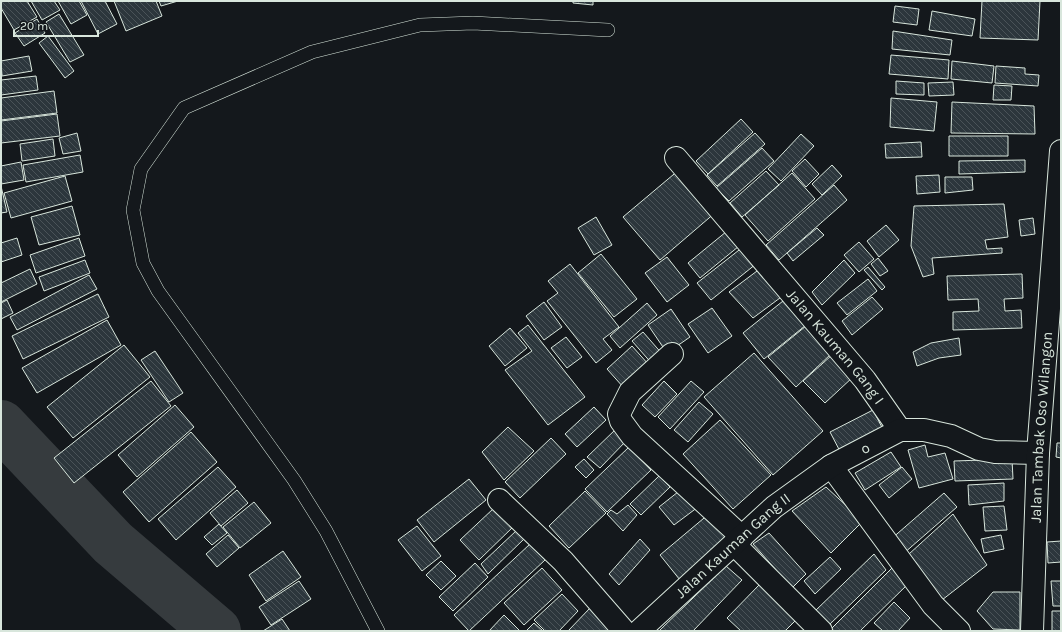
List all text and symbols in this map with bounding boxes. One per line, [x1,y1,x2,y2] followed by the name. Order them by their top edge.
[14,12,98,38] scale bar
[20,19,48,33] text: 20 m
[783,285,888,408] street label: Jalan Kauman Gang I
[1027,331,1056,523] street label: Jalan Tambak Oso Wilangon
[857,438,873,458] street label: o
[672,489,794,602] street label: Jalan Kauman Gang II

